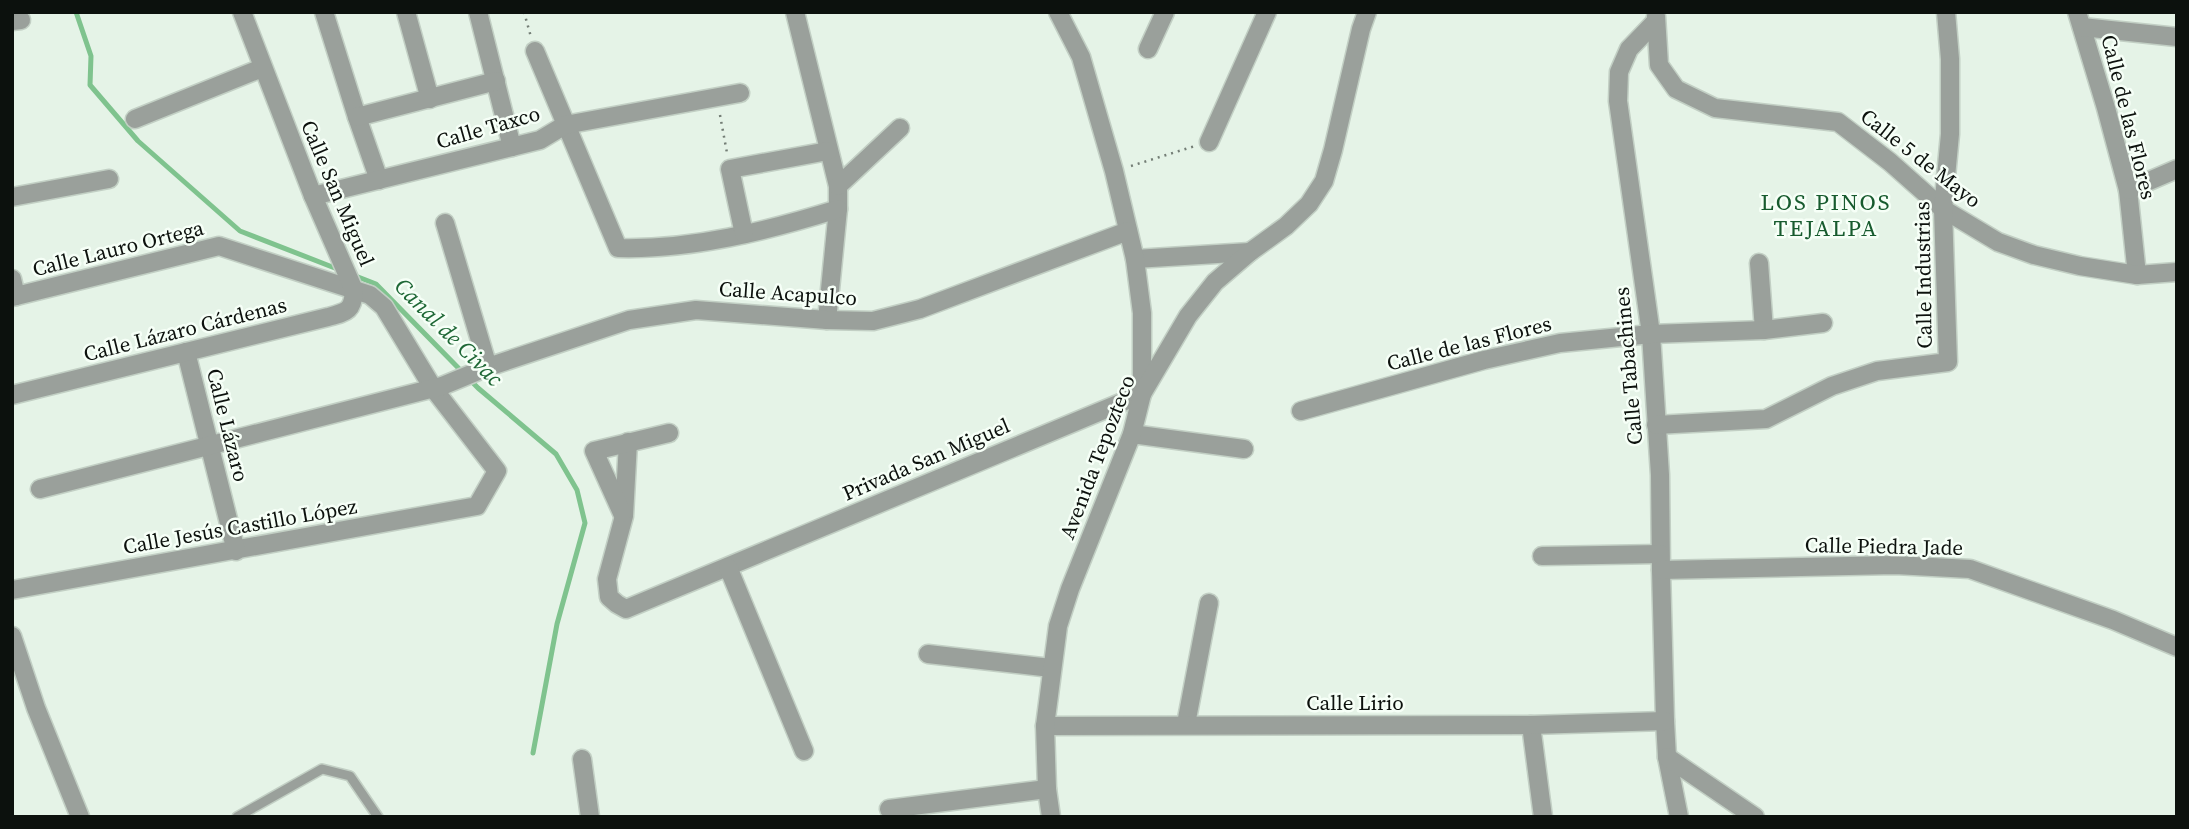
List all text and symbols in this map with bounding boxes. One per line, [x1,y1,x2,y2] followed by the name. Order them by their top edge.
[2095,32,2163,202] street label: Calle de las Flores
[433,98,543,156] street label: Calle Taxco
[1855,102,1987,214] street label: Calle 5 de Mayo
[294,116,382,270] street label: Calle San Miguel
[1761,186,1891,244] district label: LOS PINOS TEJALPA
[1907,201,1939,349] street label: Calle Industrias
[29,213,207,283] street label: Calle Lauro Ortega
[388,271,511,394] water label: Canal de Civac
[718,274,858,312] street label: Calle Acapulco
[1607,286,1649,446] street label: Calle Tabachines
[80,290,290,368] street label: Calle Lázaro Cárdenas
[1384,309,1554,377] street label: Calle de las Flores
[200,365,256,485] street label: Calle Lázaro
[1052,371,1142,543] street label: Avenida Tepozteco
[838,411,1014,507] street label: Privada San Miguel
[121,491,360,561] street label: Calle Jesús Castillo López
[1805,530,1963,562] street label: Calle Piedra Jade
[1306,688,1404,717] street label: Calle Lirio

